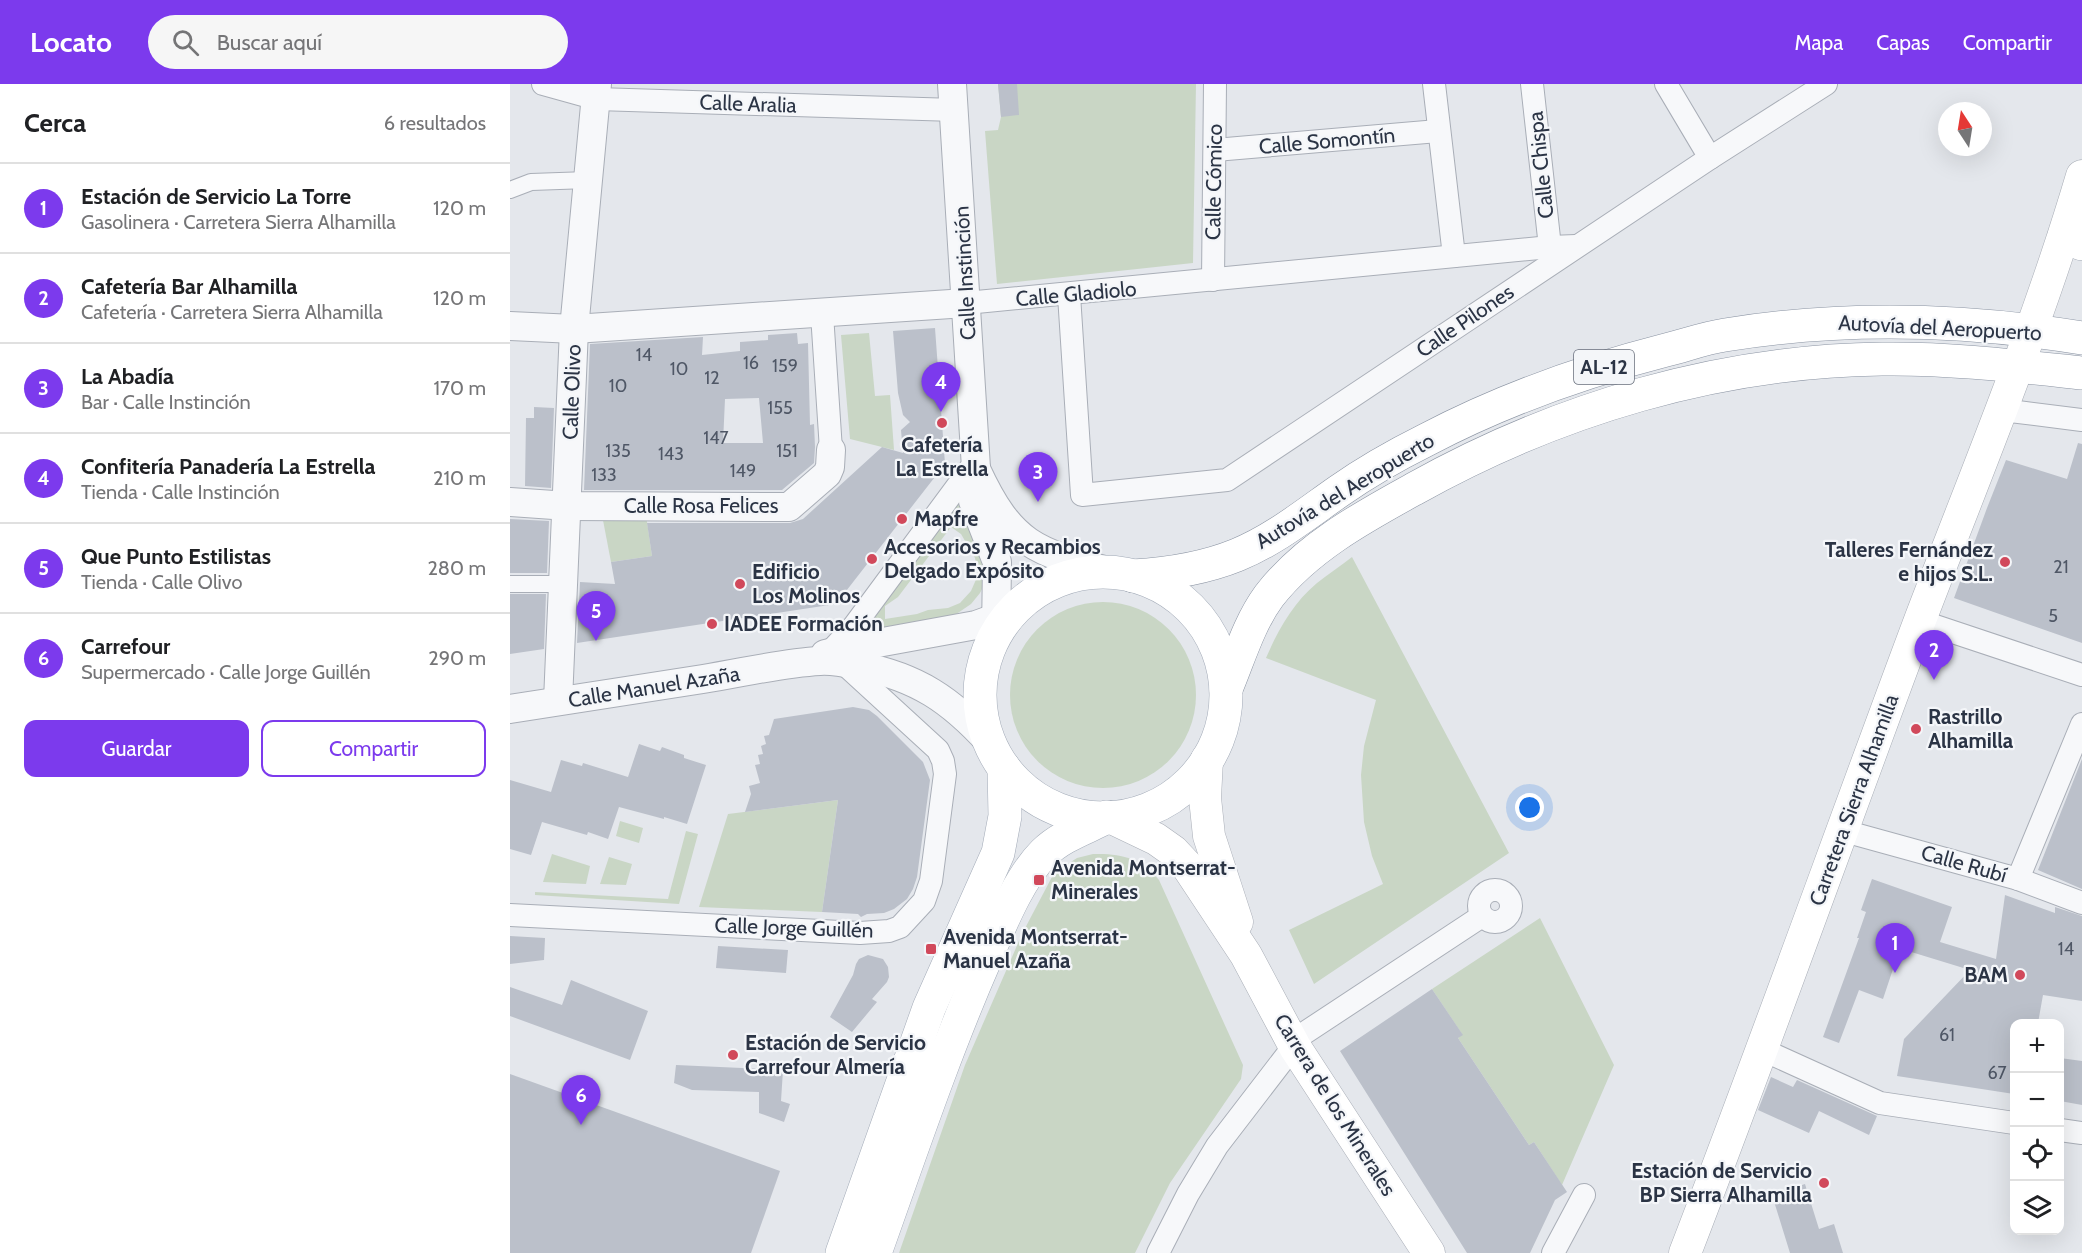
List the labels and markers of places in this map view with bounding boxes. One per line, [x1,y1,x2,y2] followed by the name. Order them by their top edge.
[922,362,960,412] pin: 4
[935,416,949,430] marker: Cafetería La Estrella
[896,432,989,481] place label: Cafetería La Estrella
[1018,452,1058,502] pin: 3
[914,506,979,531] place label: Mapfre
[895,512,909,526] marker: Mapfre
[884,534,1101,583] place label: Accesorios y Recambios Delgado Expósito
[1825,537,1993,586] place label: Talleres Fernández e hijos S.L.
[865,552,879,566] marker: Accesorios y Recambios Delgado Expósito
[1998,555,2012,569] marker: Talleres Fernández e hijos S.L.
[752,559,860,608] place label: Edificio Los Molinos
[733,577,747,591] marker: Edificio Los Molinos
[576,592,616,641] pin: 5
[724,611,883,636] place label: IADEE Formación
[705,617,719,631] marker: IADEE Formación
[1914,630,1954,680] pin: 2
[1928,704,2014,753] place label: Rastrillo Alhamilla
[1909,722,1923,736] marker: Rastrillo Alhamilla
[1051,855,1236,904] place label: Avenida Montserrat- Minerales
[1032,873,1046,887] marker: Avenida Montserrat- Minerales
[943,924,1128,973] place label: Avenida Montserrat- Manuel Azaña
[1876,924,1914,973] pin: 1
[924,942,938,956] marker: Avenida Montserrat- Manuel Azaña
[1964,962,2008,987] place label: BAM
[2013,968,2027,982] marker: BAM
[745,1030,926,1079] place label: Estación de Servicio Carrefour Almería
[726,1048,740,1062] marker: Estación de Servicio Carrefour Almería
[562,1076,600,1125] pin: 6
[1631,1158,1813,1207] place label: Estación de Servicio BP Sierra Alhamilla
[1817,1176,1831,1190] marker: Estación de Servicio BP Sierra Alhamilla

